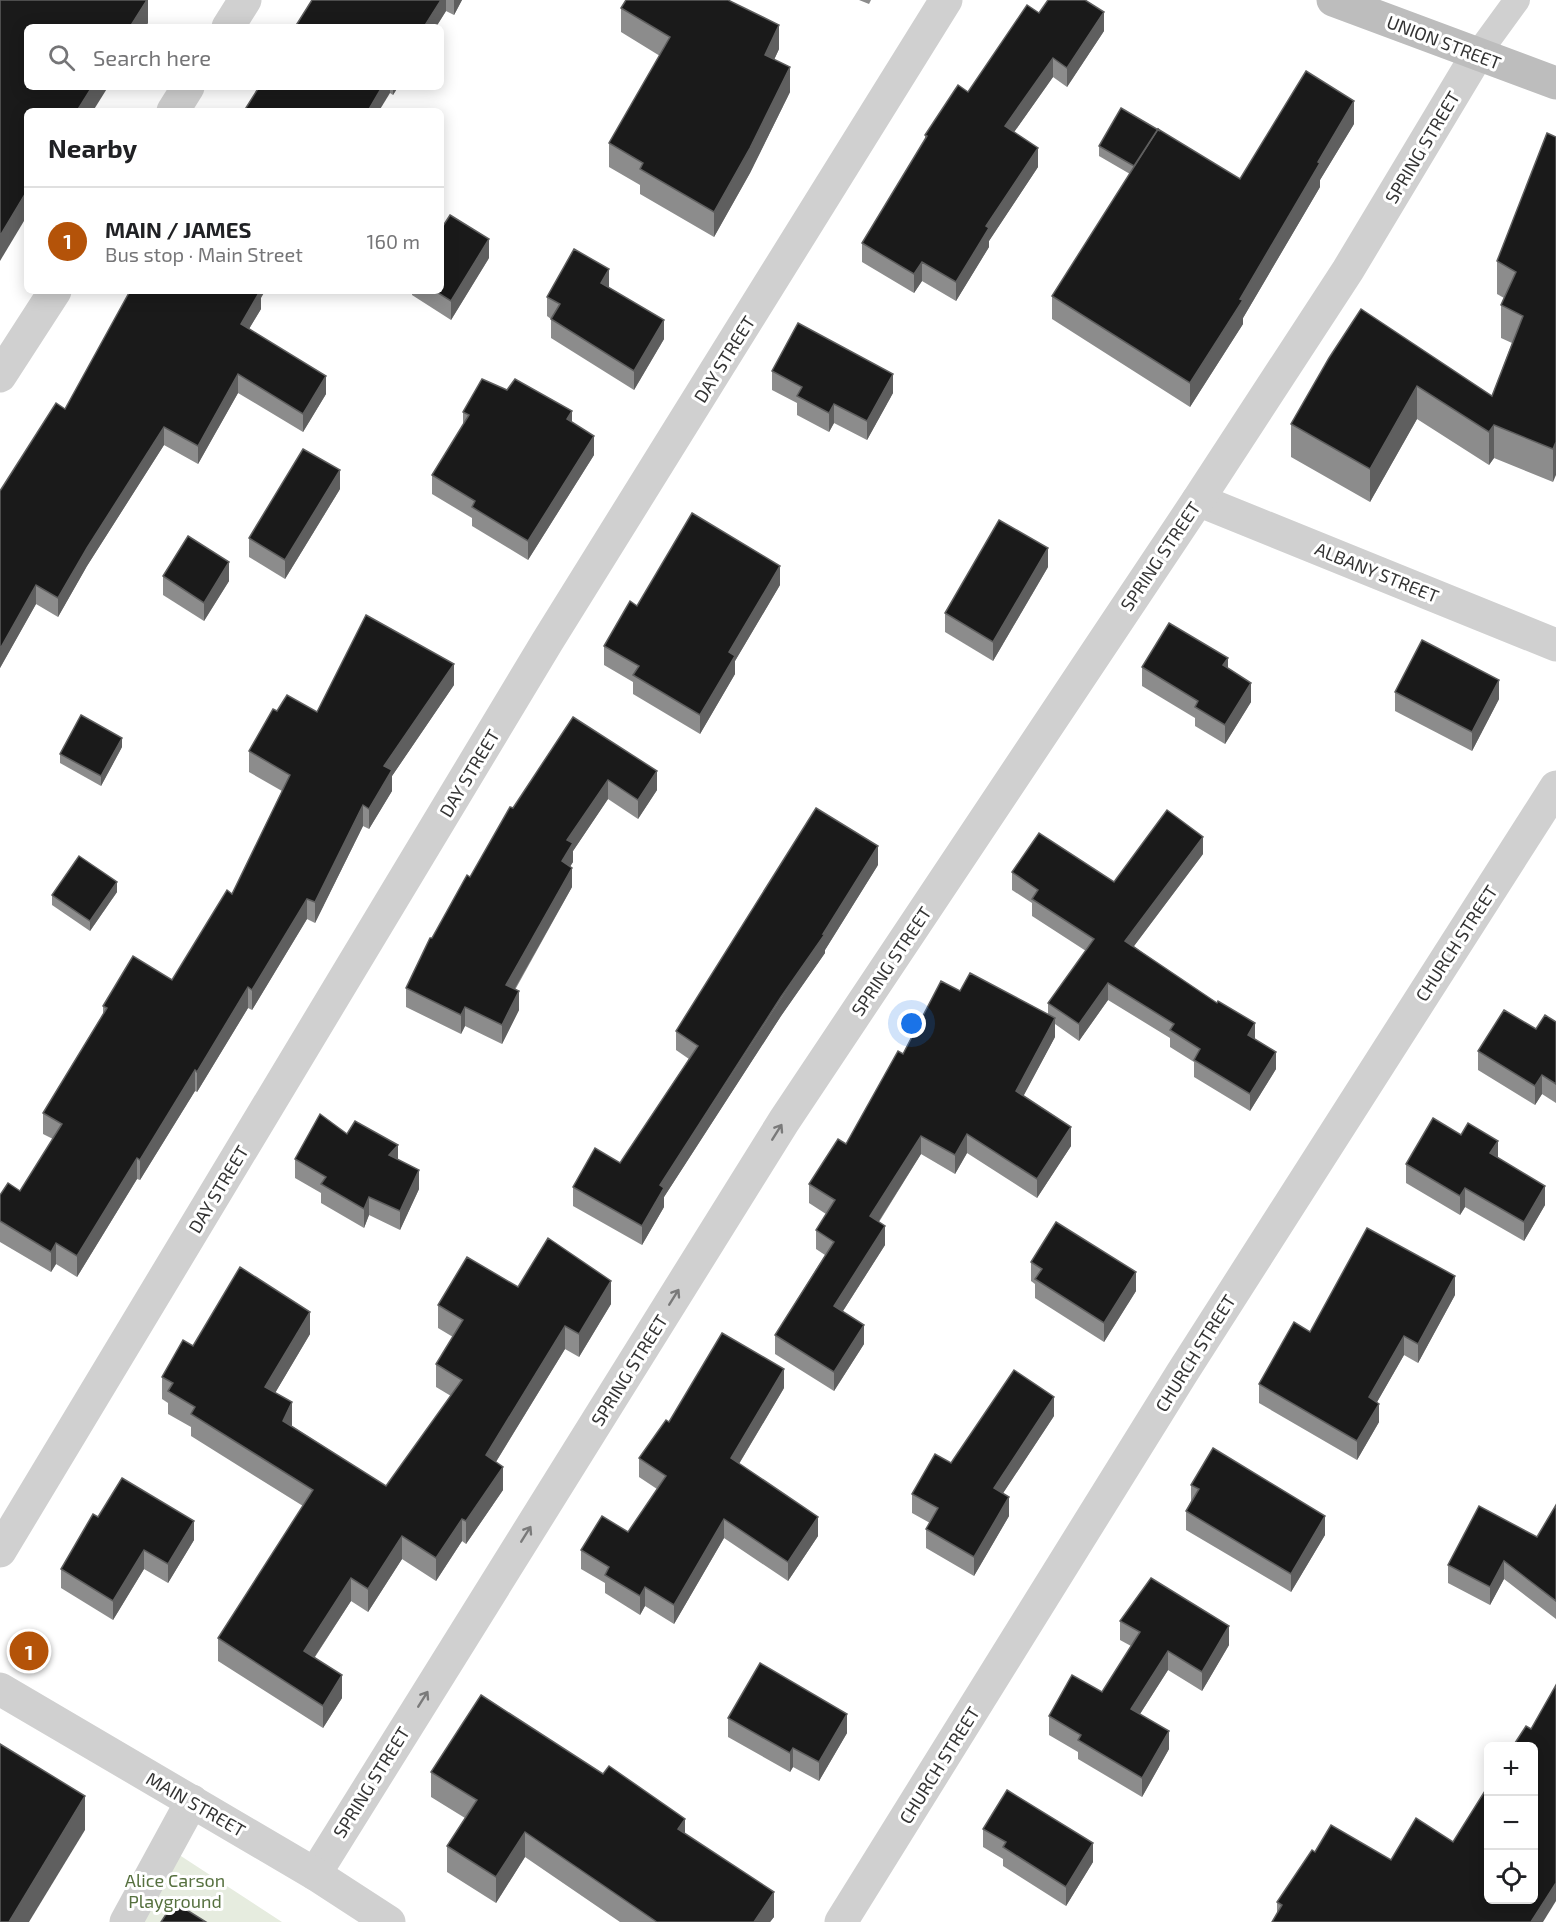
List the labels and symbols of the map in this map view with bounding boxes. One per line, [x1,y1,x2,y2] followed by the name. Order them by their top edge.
[1384,10,1505,74] street label: UNION STREET
[1380,87,1464,207] street label: SPRING STREET
[689,311,760,406] street label: DAY STREET
[1115,497,1205,615] street label: SPRING STREET
[1312,537,1443,607] street label: ALBANY STREET
[434,725,504,821] street label: DAY STREET
[1410,880,1502,1005] street label: CHURCH STREET
[846,902,936,1020] street label: SPRING STREET
[897,1009,926,1038] your location
[772,1124,784,1141] one-way arrow
[183,1141,253,1237] street label: DAY STREET
[669,1289,681,1306] one-way arrow
[1150,1290,1240,1416] street label: CHURCH STREET
[586,1310,672,1430] street label: SPRING STREET
[521,1526,533,1543] one-way arrow
[9,1628,48,1674] pin: 1
[418,1691,430,1708] one-way arrow
[894,1702,984,1828] street label: CHURCH STREET
[328,1722,414,1842] street label: SPRING STREET
[143,1767,250,1841] street label: MAIN STREET
[125,1869,225,1912] park label: Alice Carson Playground

